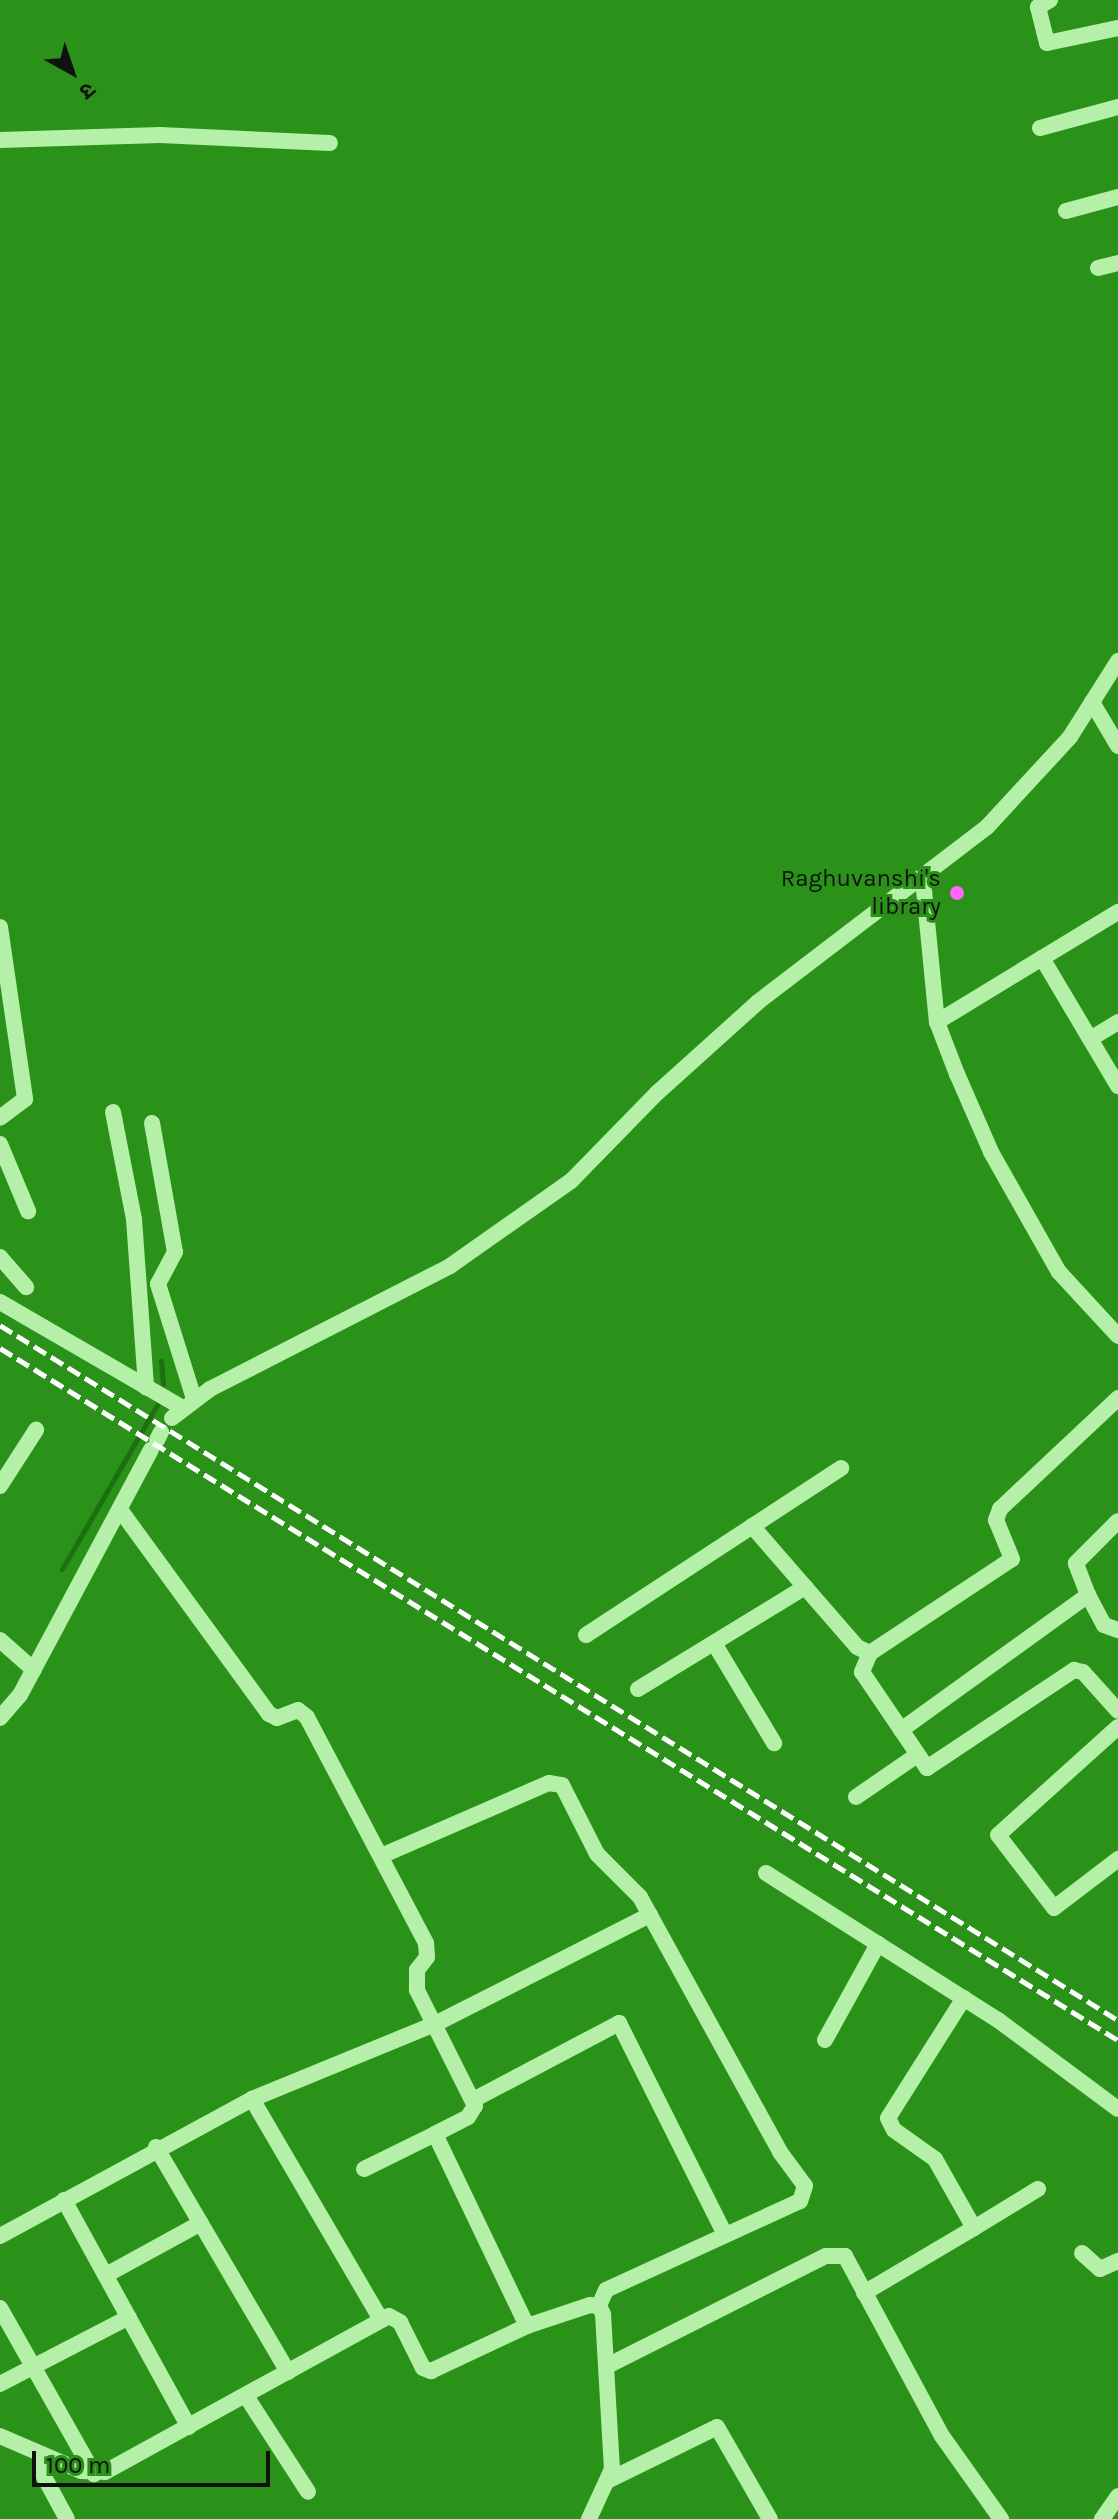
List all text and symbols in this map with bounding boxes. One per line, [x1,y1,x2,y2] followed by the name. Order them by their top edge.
[32,32,112,112] north arrow
[74,76,101,104] text: उ
[781,865,941,921] place label: Raghuvanshi's library
[948,884,966,902] marker: Raghuvanshi's library
[36,2435,274,2485] scale bar
[46,2451,111,2479] text: 100 m

